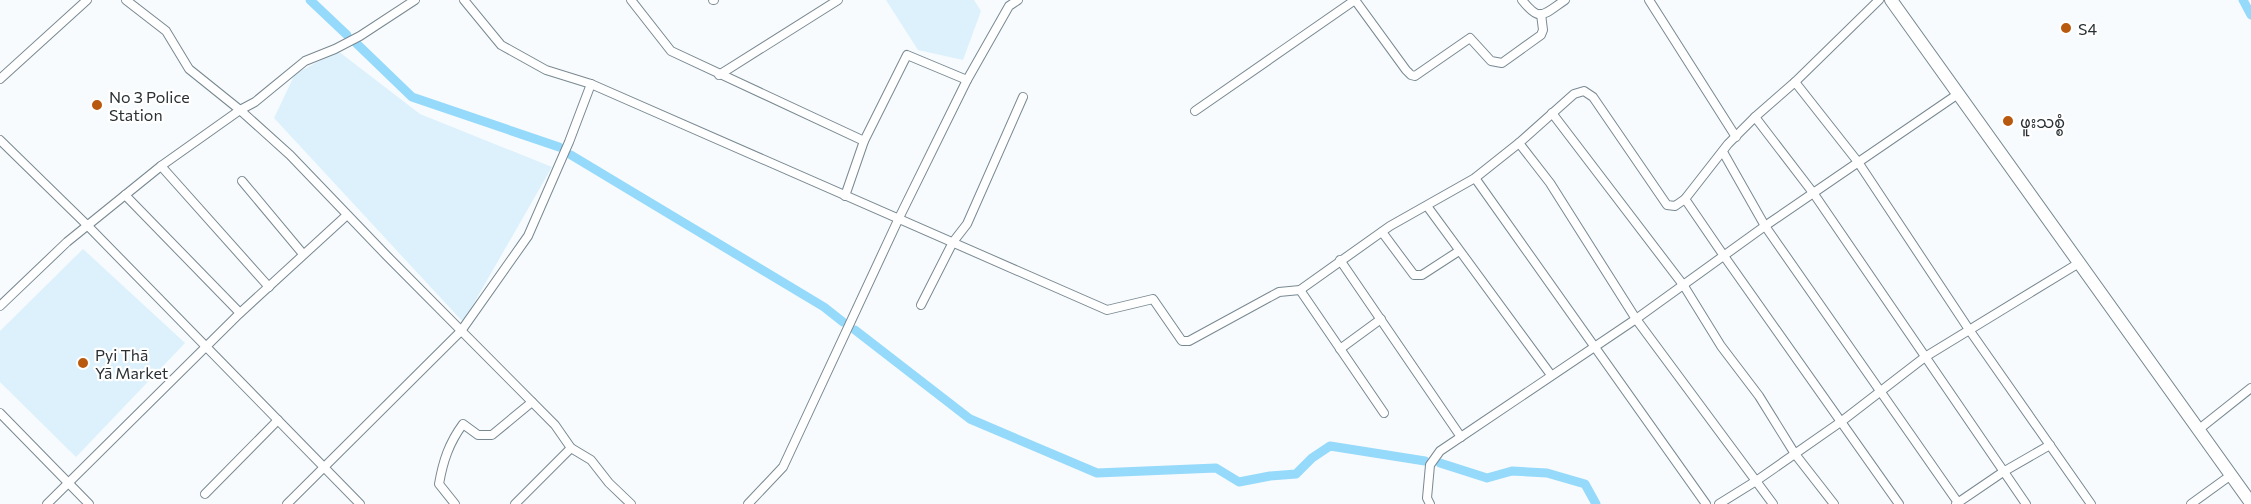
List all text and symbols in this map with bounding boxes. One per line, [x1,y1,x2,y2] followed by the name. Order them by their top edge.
[2078,19,2097,38] place label: S4
[2059,21,2073,35] marker: S4
[109,87,190,124] place label: No 3 Police Station
[90,98,104,112] marker: No 3 Police Station
[2020,112,2065,137] place label: ဖူးသစ္စံ
[2001,114,2015,128] marker: ဖူးသစ္စံ
[95,345,169,382] place label: Pyi Thā Yā Market
[76,356,90,370] marker: Pyi Thā Yā Market

